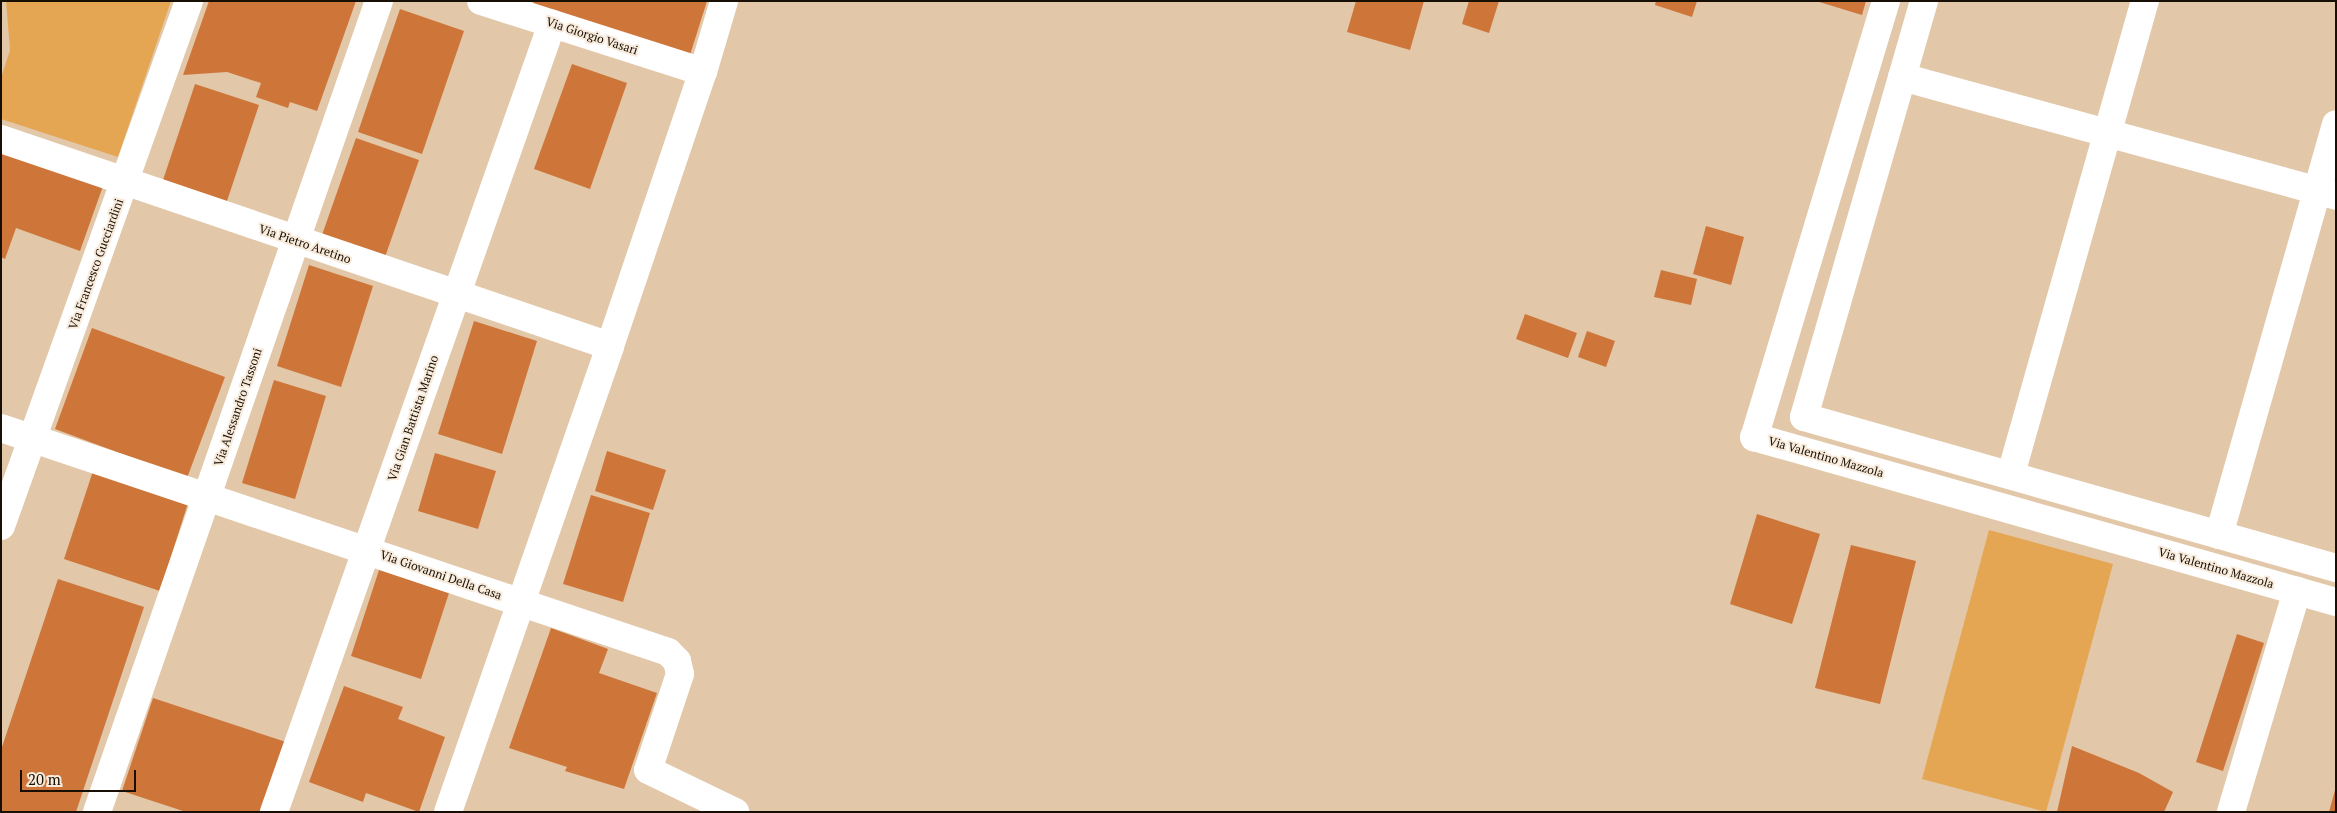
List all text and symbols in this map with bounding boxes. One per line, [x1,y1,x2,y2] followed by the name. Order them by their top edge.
[544,14,640,58] street label: Via Giorgio Vasari
[66,197,126,331] street label: Via Francesco Gucciardini
[257,221,353,267] street label: Via Pietro Aretino
[211,346,265,468] street label: Via Alessandro Tassoni
[385,353,441,483] street label: Via Gian Battista Marino
[1766,434,1886,480] street label: Via Valentino Mazzola
[2156,545,2276,591] street label: Via Valentino Mazzola
[378,547,504,603] street label: Via Giovanni Della Casa
[22,760,139,792] scale bar
[28,769,61,789] text: 20 m

